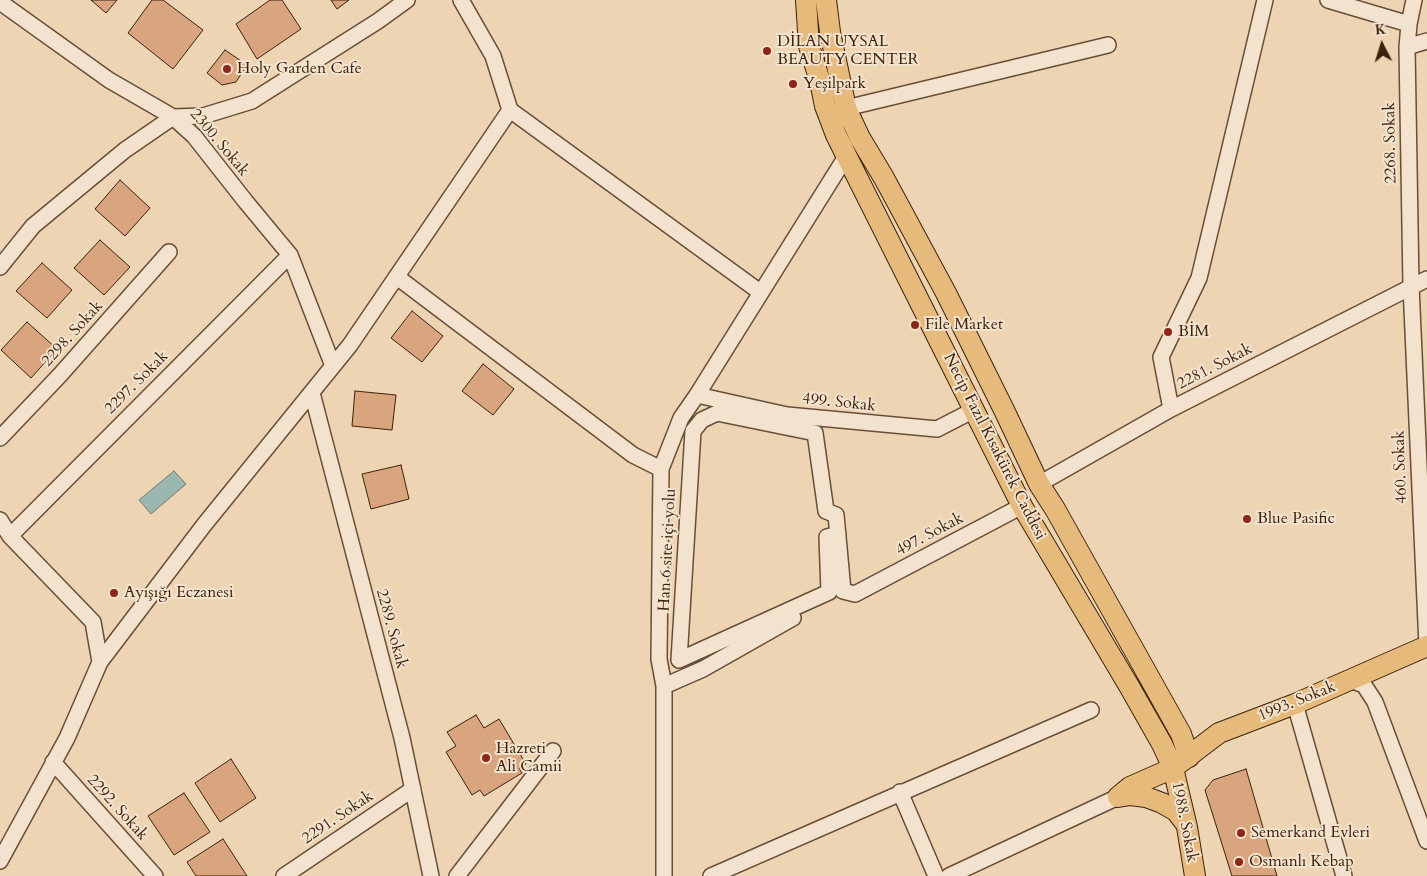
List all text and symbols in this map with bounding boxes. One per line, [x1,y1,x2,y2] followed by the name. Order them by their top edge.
[1357,20,1407,70] north arrow
[1374,20,1387,40] text: K
[777,32,919,70] place label: DİLAN UYSAL BEAUTY CENTER
[761,45,773,57] marker: DİLAN UYSAL BEAUTY CENTER
[237,59,362,79] place label: Holy Garden Cafe
[221,63,233,75] marker: Holy Garden Cafe
[803,74,866,94] place label: Yeşilpark
[787,78,799,90] marker: Yeşilpark
[1381,102,1401,184] street label: 2268. Sokak
[185,105,253,181] street label: 2300. Sokak
[38,297,108,371] street label: 2298. Sokak
[925,315,1003,335] place label: File Market
[909,319,921,331] marker: File Market
[1178,322,1209,342] place label: BİM
[1162,326,1174,338] marker: BİM
[1174,340,1256,394] street label: 2281. Sokak
[101,347,173,419] street label: 2297. Sokak
[938,350,1050,544] street label: Necip Fazıl Kısakürek Caddesi
[801,390,877,416] street label: 499. Sokak
[1390,430,1412,504] street label: 460. Sokak
[655,488,681,612] street label: Han 6 site içi yolu
[893,509,967,561] street label: 497. Sokak
[1257,509,1335,529] place label: Blue Pasific
[1241,513,1253,525] marker: Blue Pasific
[124,583,233,603] place label: Ayışığı Eczanesi
[108,587,120,599] marker: Ayışığı Eczanesi
[371,587,411,671] street label: 2289. Sokak
[1255,678,1339,726] street label: 1993. Sokak
[496,739,562,777] place label: Hazreti Ali Camii
[480,752,492,764] marker: Hazreti Ali Camii
[82,771,152,845] street label: 2292. Sokak
[1167,780,1201,864] street label: 1988. Sokak
[299,787,377,849] street label: 2291. Sokak
[1251,823,1370,843] place label: Semerkand Evleri
[1235,827,1247,839] marker: Semerkand Evleri
[1249,852,1354,872] place label: Osmanlı Kebap
[1233,856,1245,868] marker: Osmanlı Kebap

